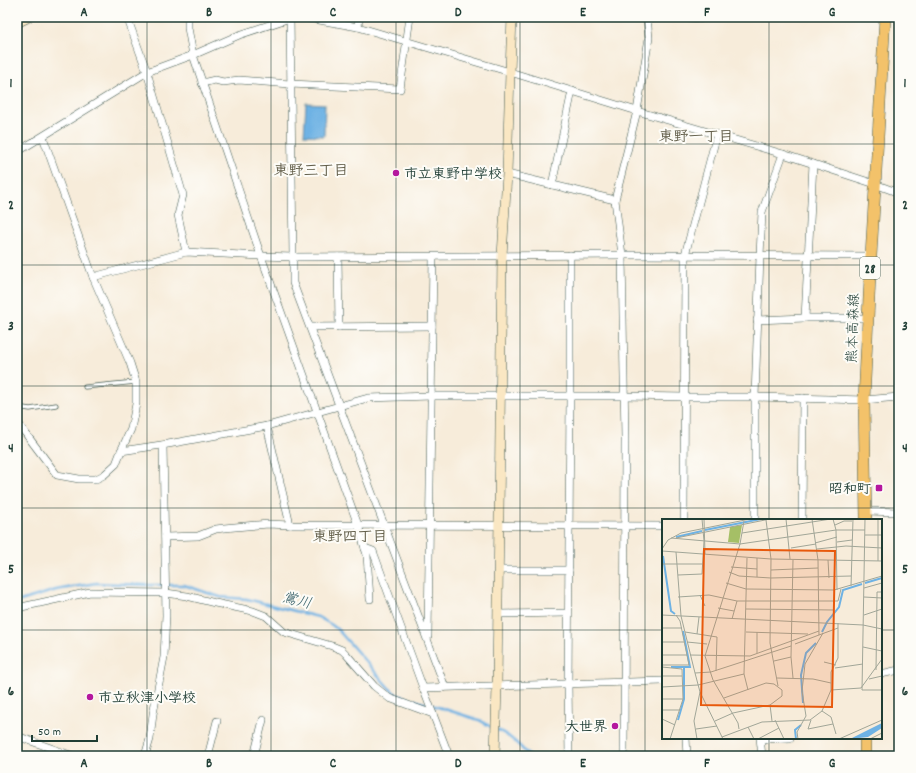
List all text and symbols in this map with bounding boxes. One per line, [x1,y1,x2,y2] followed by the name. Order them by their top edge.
[80,4,88,23] text: A
[206,4,212,23] text: B
[330,4,337,23] text: C
[455,4,462,23] text: D
[580,4,587,23] text: E
[704,4,710,23] text: F
[829,4,836,23] text: G
[10,75,13,94] text: 1
[904,75,907,94] text: 1
[658,127,734,149] district label: 東野一丁目
[273,161,349,183] district label: 東野三丁目
[404,165,502,185] place label: 市立東野中学校
[391,168,401,178] marker: 市立東野中学校
[8,197,14,216] text: 2
[902,197,908,216] text: 2
[860,257,880,279] road number: 28
[843,293,865,363] street label: 熊本高森線
[8,318,14,337] text: 3
[902,318,908,337] text: 3
[8,440,14,459] text: 4
[902,440,908,459] text: 4
[829,480,871,500] place label: 昭和町
[874,483,884,493] marker: 昭和町
[662,519,882,739] inset map
[312,527,388,549] district label: 東野四丁目
[8,561,14,580] text: 5
[902,561,908,580] text: 5
[279,588,314,616] water label: 鴬川
[8,683,15,702] text: 6
[902,683,909,702] text: 6
[98,689,196,709] place label: 市立秋津小学校
[85,692,95,702] marker: 市立秋津小学校
[32,717,97,743] scale bar
[565,718,607,738] place label: 大世界
[610,721,620,731] marker: 大世界
[38,724,61,741] text: 50 m
[80,755,88,773] text: A
[206,755,212,773] text: B
[330,755,337,773] text: C
[455,755,462,773] text: D
[580,755,587,773] text: E
[704,755,710,773] text: F
[829,755,836,773] text: G

